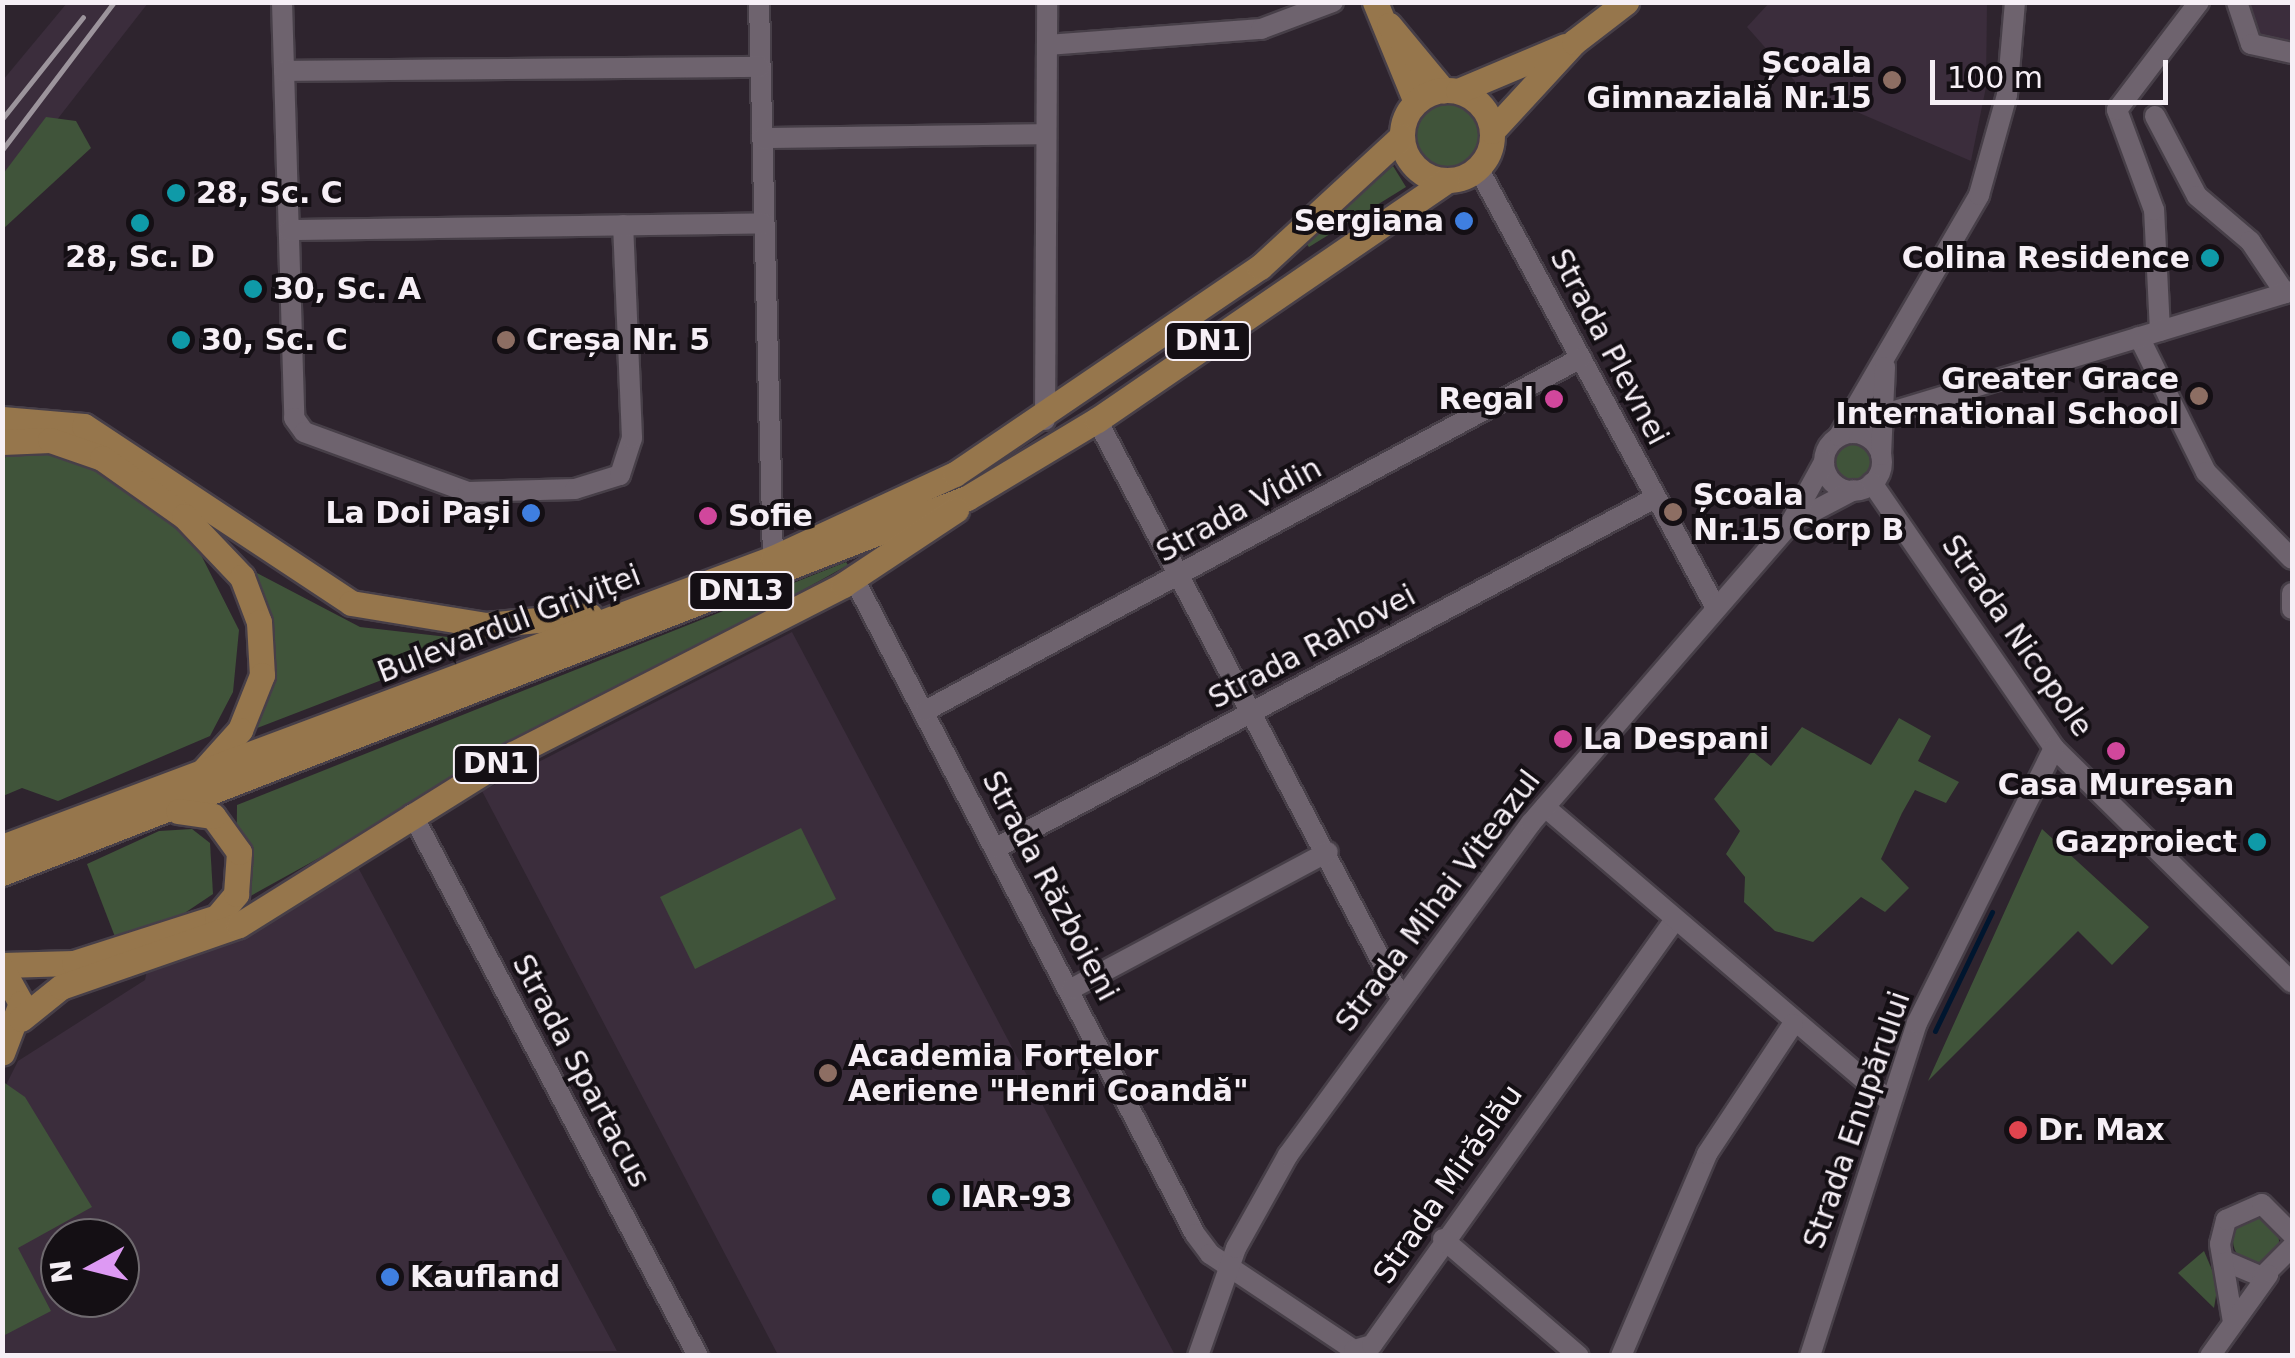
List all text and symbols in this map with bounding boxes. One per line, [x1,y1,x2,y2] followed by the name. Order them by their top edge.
[1935,40,2172,102] scale bar
[1587,45,1872,116] place label: Școala Gimnazială Nr.15
[1947,60,2043,95] text: 100 m
[1881,69,1903,91] marker: Școala Gimnazială Nr.15
[196,175,343,211] place label: 28, Sc. C
[165,182,187,204] marker: 28, Sc. C
[1294,203,1444,239] place label: Sergiana
[1453,210,1475,232] marker: Sergiana
[129,212,151,234] marker: 28, Sc. D
[65,239,215,275] place label: 28, Sc. D
[1902,240,2190,276] place label: Colina Residence
[1542,243,1676,451] street label: Strada Plevnei
[2199,247,2221,269] marker: Colina Residence
[273,271,421,307] place label: 30, Sc. A
[242,278,264,300] marker: 30, Sc. A
[1163,318,1253,364] road number: DN1
[201,322,348,358] place label: 30, Sc. C
[526,322,710,358] place label: Creșa Nr. 5
[170,329,192,351] marker: 30, Sc. C
[495,329,517,351] marker: Creșa Nr. 5
[1836,361,2179,432] place label: Greater Grace International School
[1439,381,1534,417] place label: Regal
[2188,385,2210,407] marker: Greater Grace International School
[1543,388,1565,410] marker: Regal
[1150,450,1328,570] street label: Strada Vidin
[1693,477,1904,548] place label: Școala Nr.15 Corp B
[325,495,511,531] place label: La Doi Pași
[728,498,813,534] place label: Sofie
[1662,501,1684,523] marker: Școala Nr.15 Corp B
[520,502,542,524] marker: La Doi Pași
[697,505,719,527] marker: Sofie
[1934,528,2100,744] street label: Strada Nicopole
[372,557,646,691] street label: Bulevardul Griviței
[686,568,796,614] road number: DN13
[1202,577,1422,717] street label: Strada Rahovei
[1583,721,1769,757] place label: La Despani
[1552,728,1574,750] marker: La Despani
[2105,740,2127,762] marker: Casa Mureșan
[451,741,541,787] road number: DN1
[1328,763,1548,1039] street label: Strada Mihai Viteazul
[974,765,1126,1007] street label: Strada Războieni
[1998,767,2234,803] place label: Casa Mureșan
[2055,824,2237,860] place label: Gazproiect
[2246,831,2268,853] marker: Gazproiect
[504,948,658,1194] street label: Strada Spartacus
[1796,987,1918,1253] street label: Strada Enupărului
[848,1038,1249,1108] place label: Academia Forțelor Aeriene "Henri Coandă"
[817,1062,839,1084] marker: Academia Forțelor Aeriene "Henri Coandă"
[1366,1078,1530,1290] street label: Strada Mirăslău
[2038,1112,2165,1148] place label: Dr. Max
[2007,1119,2029,1141] marker: Dr. Max
[961,1179,1073,1215] place label: IAR-93
[930,1186,952,1208] marker: IAR-93
[40,1218,140,1318] north arrow
[44,1258,80,1285] text: N
[410,1259,560,1295] place label: Kaufland
[379,1266,401,1288] marker: Kaufland

